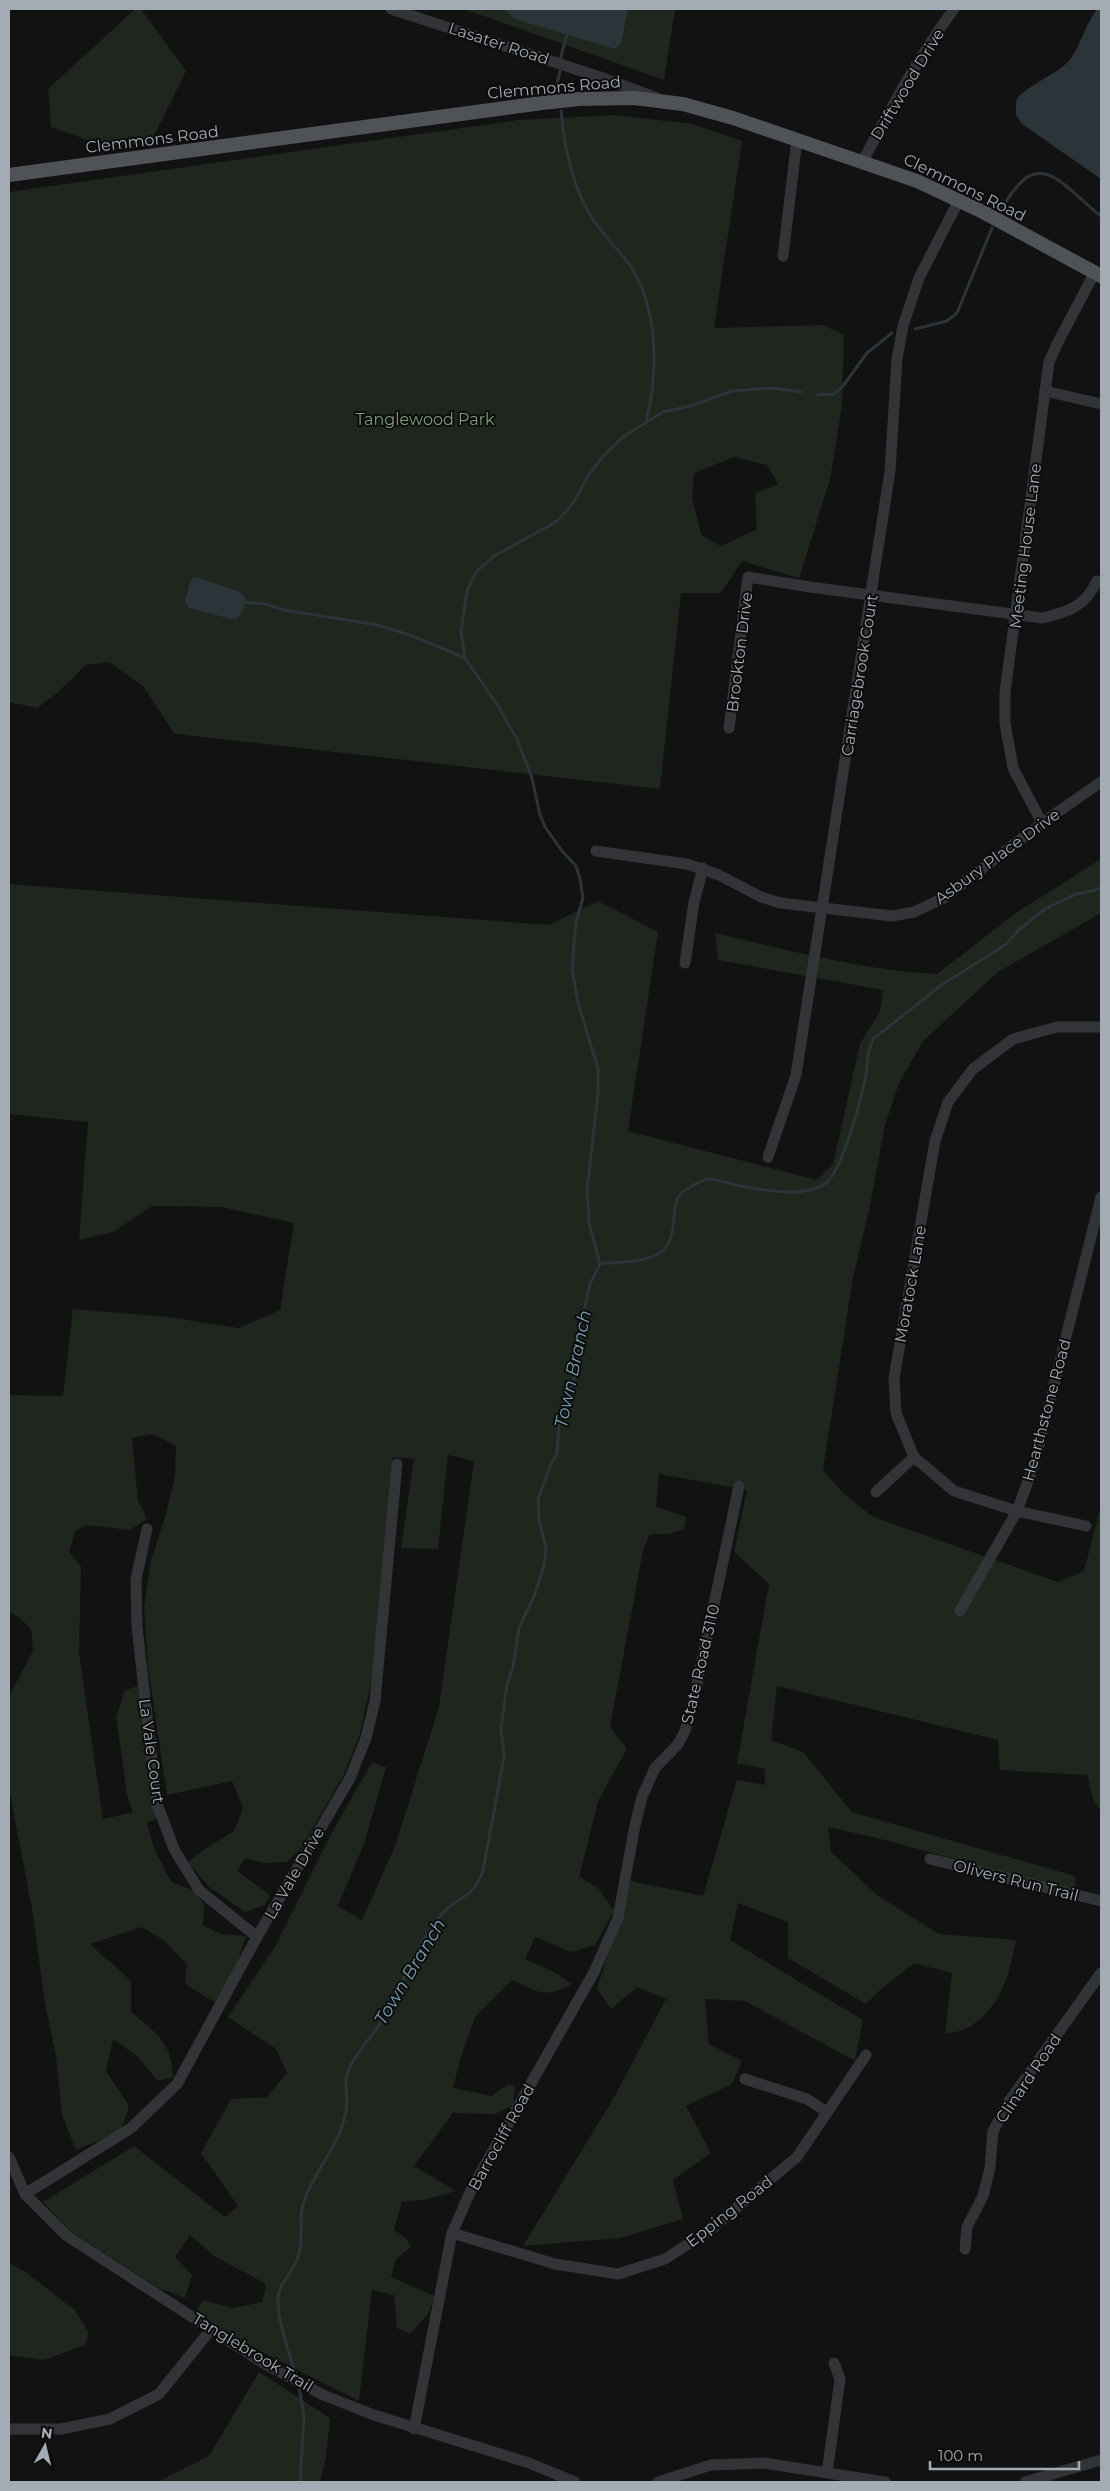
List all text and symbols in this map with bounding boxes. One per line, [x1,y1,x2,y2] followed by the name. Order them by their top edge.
[446,18,551,69] street label: Lasater Road
[867,25,948,143] street label: Driftwood Drive
[486,72,622,103] street label: Clemmons Road
[84,122,220,157] street label: Clemmons Road
[900,150,1029,225] street label: Clemmons Road
[355,410,495,429] park label: Tanglewood Park
[1006,462,1045,630] street label: Meeting House Lane
[723,591,756,713] street label: Brookton Drive
[837,592,882,757] street label: Carriagebrook Court
[931,805,1063,908] street label: Asbury Place Drive
[891,1224,930,1344] street label: Moratock Lane
[550,1308,596,1430] water label: Town Branch
[1018,1337,1075,1483] street label: Hearthstone Road
[677,1602,724,1726] street label: State Road 3110
[135,1697,168,1805] street label: La Vale Court
[260,1824,328,1923] street label: La Vale Drive
[951,1856,1081,1905] street label: Olivers Run Trail
[370,1915,450,2029] water label: Town Branch
[992,2030,1065,2126] street label: Clinard Road
[464,2081,538,2194] street label: Barrocliff Road
[682,2172,776,2251] street label: Epping Road
[189,2309,317,2396] street label: Tanglebrook Trail
[20,2421,70,2471] north arrow
[40,2423,54,2443] text: N
[930,2438,1079,2470] scale bar
[938,2446,983,2465] text: 100 m

